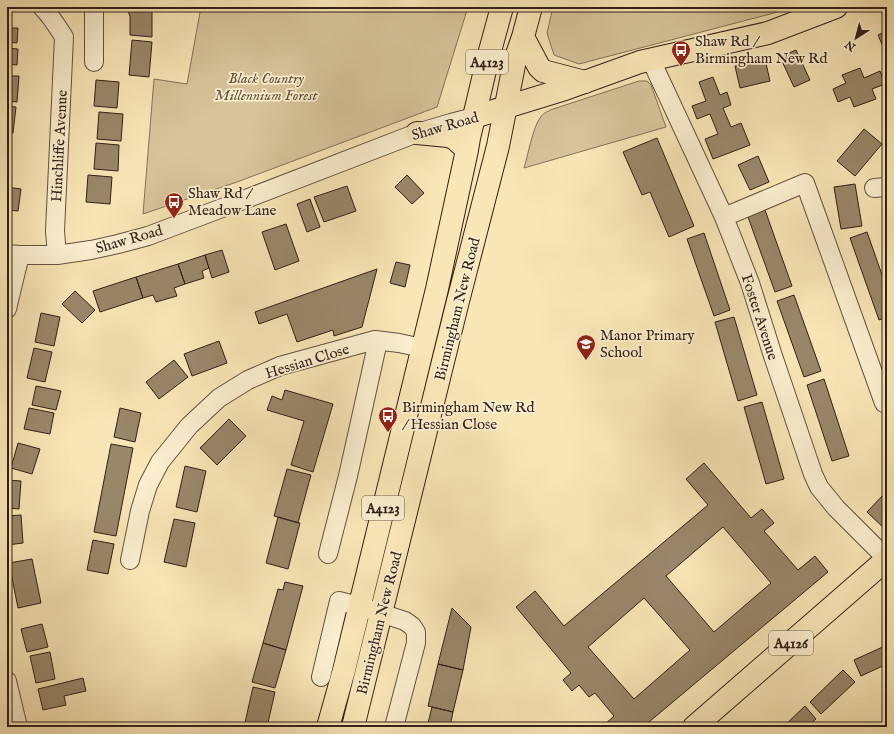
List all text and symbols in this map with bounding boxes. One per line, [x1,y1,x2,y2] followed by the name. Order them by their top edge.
[836,18,876,58] north arrow
[695,32,828,68] place label: Shaw Rd / Birmingham New Rd
[842,37,859,54] text: N
[670,39,692,67] bus stop icon: Shaw Rd / Birmingham New Rd
[466,50,508,74] road number: A4123
[215,69,319,105] park label: Black Country Millennium Forest
[47,89,72,203] street label: Hinchliffe Avenue
[409,108,482,145] street label: Shaw Road
[188,184,277,220] place label: Shaw Rd / Meadow Lane
[163,191,185,219] bus stop icon: Shaw Rd / Meadow Lane
[93,221,166,258] street label: Shaw Road
[430,235,485,383] street label: Birmingham New Road
[737,272,782,363] street label: Foster Avenue
[600,326,695,362] place label: Manor Primary School
[575,333,597,361] school or university icon: Manor Primary School
[263,340,352,383] street label: Hessian Close
[402,398,535,434] place label: Birmingham New Rd / Hessian Close
[377,405,399,433] bus stop icon: Birmingham New Rd / Hessian Close
[362,496,404,520] road number: A4123
[352,549,407,697] street label: Birmingham New Road
[769,631,813,655] road number: A4126

